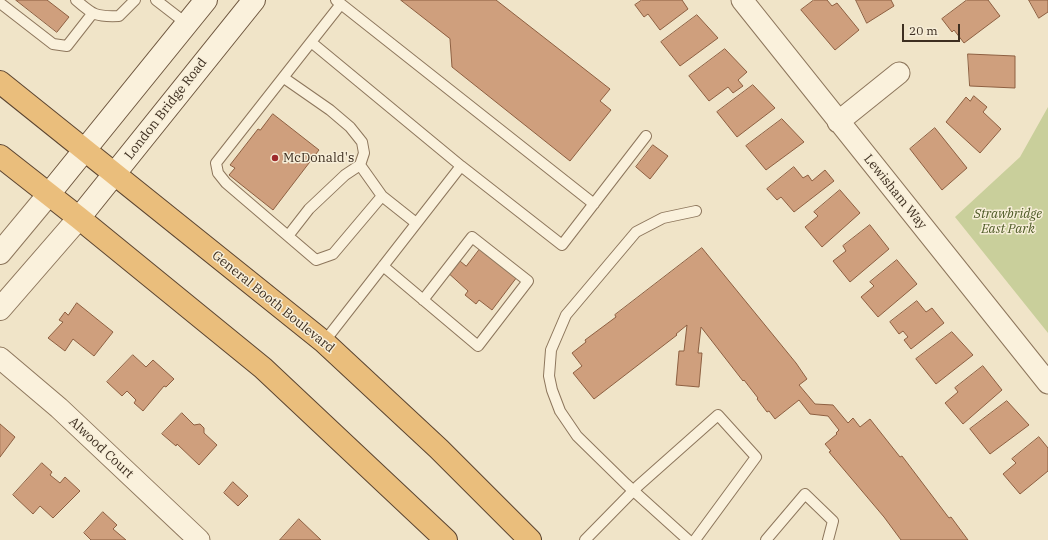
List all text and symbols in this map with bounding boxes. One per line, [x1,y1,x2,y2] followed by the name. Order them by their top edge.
[904,16,962,42] scale bar
[909,23,938,38] text: 20 m
[122,55,210,163] street label: London Bridge Road
[283,150,354,166] place label: McDonald's
[860,152,930,232] street label: Lewisham Way
[270,153,280,163] marker: McDonald's
[974,206,1042,237] park label: Strawbridge East Park
[209,248,337,356] street label: General Booth Boulevard
[65,414,137,482] street label: Alwood Court

